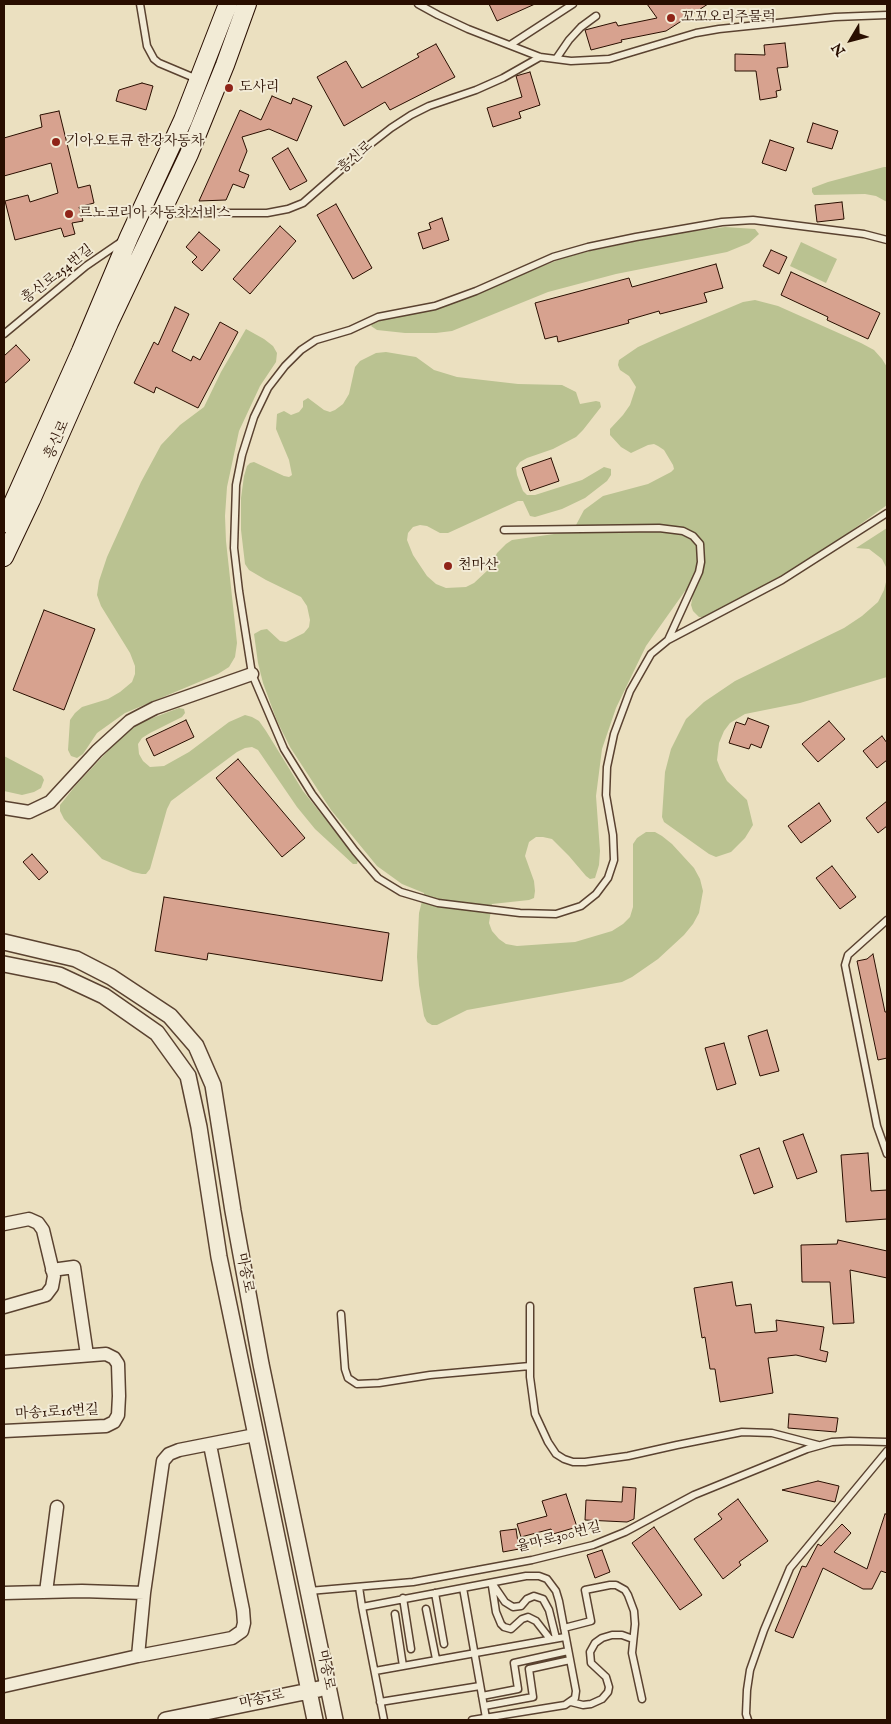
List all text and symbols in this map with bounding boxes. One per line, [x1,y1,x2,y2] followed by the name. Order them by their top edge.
[681,10,776,26] place label: 꼬꼬오리주물럭
[665,12,677,24] marker: 꼬꼬오리주물럭
[826,15,876,65] north arrow
[828,39,850,59] text: N
[239,80,280,96] place label: 도사리
[223,82,235,94] marker: 도사리
[66,134,204,150] place label: 기아오토큐 한강자동차
[50,136,62,148] marker: 기아오토큐 한강자동차
[335,138,377,178] street label: 흥신로
[79,206,231,222] place label: 르노코리아 자동차서비스
[63,208,75,220] marker: 르노코리아 자동차서비스
[19,242,97,308] street label: 흥신로254번길
[42,418,74,462] street label: 흥신로
[458,558,499,574] place label: 천마산
[442,560,454,572] marker: 천마산
[232,1251,256,1295] street label: 마송로
[15,1402,99,1424] street label: 마송1로16번길
[515,1519,603,1557] street label: 율마로300번길
[313,1648,337,1692] street label: 마송로
[238,1687,286,1713] street label: 마송1로

